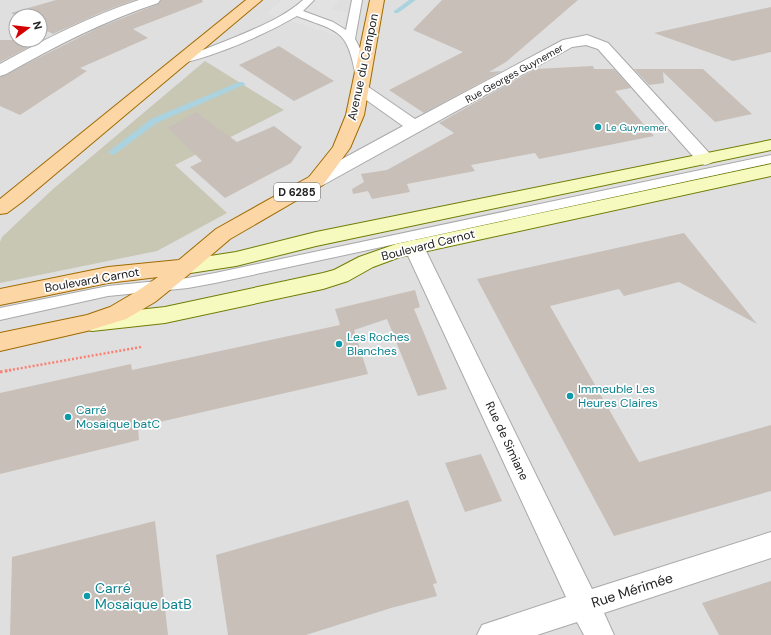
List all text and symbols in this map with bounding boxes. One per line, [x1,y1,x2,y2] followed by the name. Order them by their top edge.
[8,8,48,48] north arrow
[344,12,382,122] street label: Avenue du Campon
[30,20,45,31] text: N
[463,41,566,106] street label: Rue Georges Guynemer
[606,121,668,134] place label: Le Guynemer
[593,122,603,132] marker: Le Guynemer
[274,183,320,201] road number: D 6285
[379,226,477,264] street label: Boulevard Carnot
[43,264,141,296] street label: Boulevard Carnot
[347,329,410,359] place label: Les Roches Blanches
[334,339,344,349] marker: Les Roches Blanches
[578,381,658,411] place label: Immeuble Les Heures Claires
[565,391,575,401] marker: Immeuble Les Heures Claires
[482,399,532,483] street label: Rue de Simiane
[76,402,161,432] place label: Carré Mosaique batC
[63,412,73,422] marker: Carré Mosaique batC
[589,568,675,612] street label: Rue Mérimée
[95,579,192,613] place label: Carré Mosaique batB
[82,591,92,601] marker: Carré Mosaique batB

